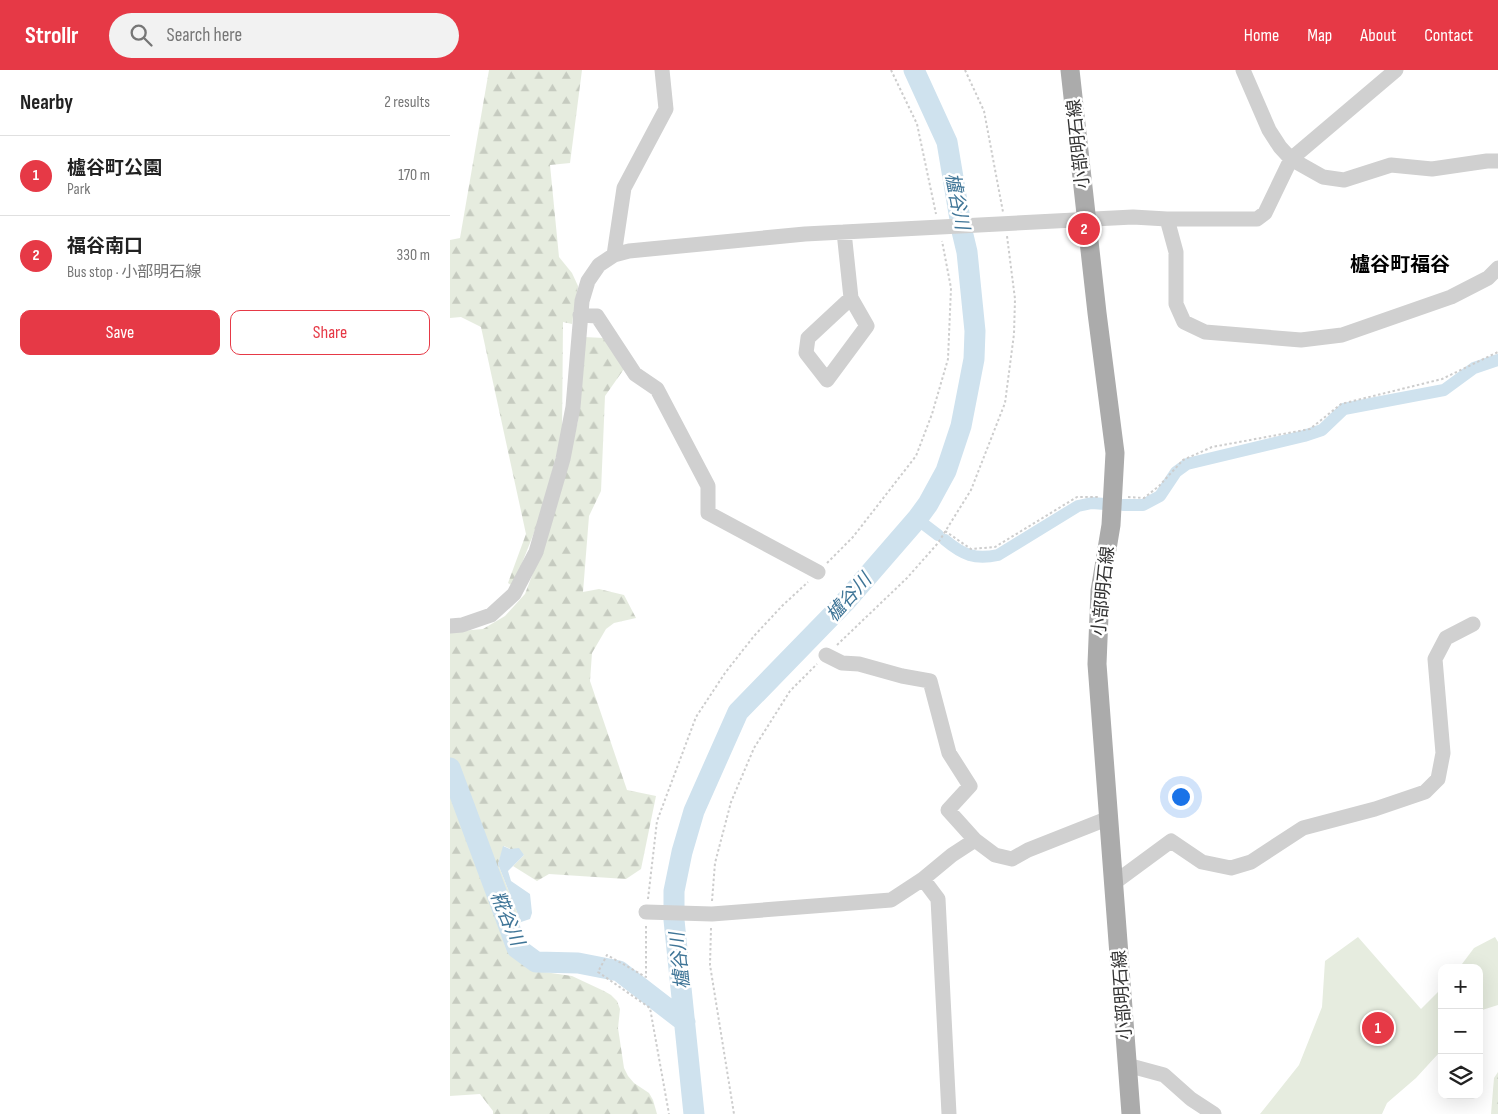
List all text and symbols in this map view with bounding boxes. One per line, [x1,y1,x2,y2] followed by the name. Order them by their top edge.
[109,13,459,58] search box
[25,21,79,50] text: Strollr
[127,21,155,49] icon: search
[167,24,242,47] text: Search here
[1244,25,1279,46] text: Home
[1307,25,1332,46] text: Map
[1360,25,1396,46] text: About
[1424,25,1473,46] text: Contact
[20,90,73,115] text: Nearby
[384,93,430,112] text: 2 results
[1063,98,1094,190] street label: 小部明石線
[67,157,162,180] text: 櫨谷町公園
[33,166,39,185] text: 1
[398,166,430,185] text: 170 m
[940,171,974,233] water label: 櫨谷川
[67,180,90,199] text: Park
[1068,210,1100,248] pin: 2
[67,235,143,258] text: 福谷南口
[32,246,40,265] text: 2
[397,246,430,265] text: 330 m
[1350,253,1450,277] district label: 櫨谷町福谷
[67,263,201,282] text: Bus stop · 小部明石線
[20,310,220,355] button: Save
[230,310,430,355] button: Share
[1088,545,1119,637] street label: 小部明石線
[821,568,878,627] water label: 櫨谷川
[1168,784,1194,810] your location
[485,888,529,951] water label: 糀谷川
[666,929,695,990] water label: 櫨谷川
[1109,949,1136,1041] street label: 小部明石線
[1438,964,1483,1099] map controls
[1438,964,1483,1009] button: +
[1362,1009,1394,1047] pin: 1
[1438,1009,1483,1054] button: −
[1438,1054,1483,1099] button: layers

